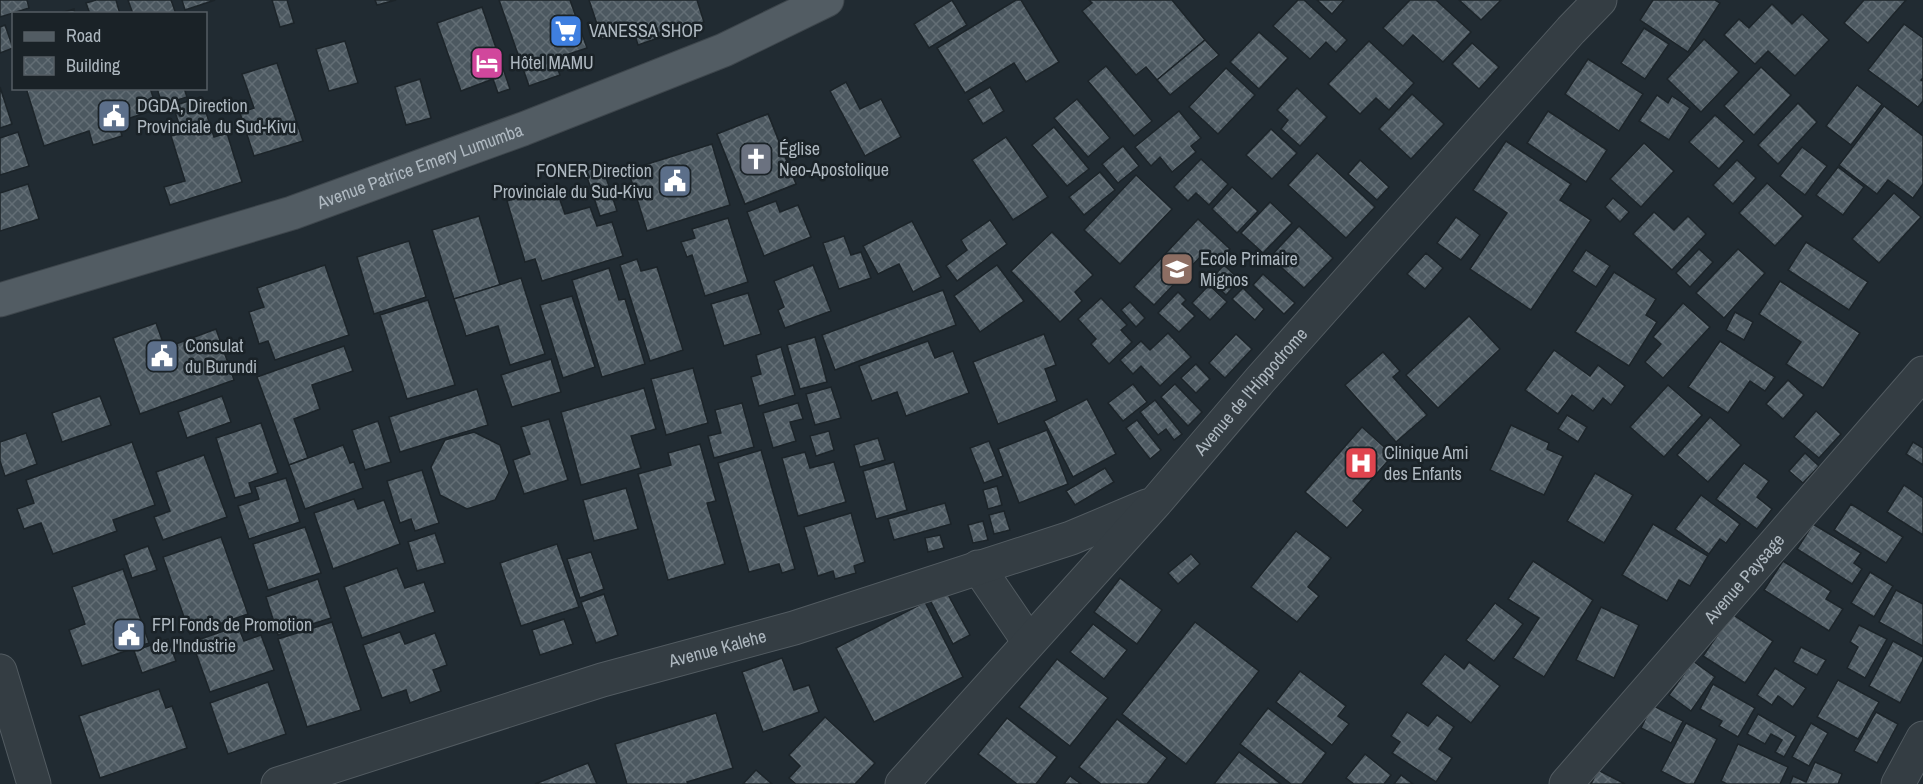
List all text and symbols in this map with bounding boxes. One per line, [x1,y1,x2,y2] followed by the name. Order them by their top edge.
[12,12,207,90] legend
[548,13,584,49] supermarket icon: VANESSA SHOP
[589,18,703,43] place label: VANESSA SHOP
[66,23,101,48] text: Road
[469,45,505,81] hotel icon: Hôtel MAMU
[510,50,594,75] place label: Hôtel MAMU
[66,53,121,78] text: Building
[137,93,296,139] place label: DGDA, Direction Provinciale du Sud-Kivu
[96,98,132,134] public building icon: DGDA, Direction Provinciale du Sud-Kivu
[313,117,526,215] street label: Avenue Patrice Emery Lumumba
[779,136,889,182] place label: Église Neo-Apostolique
[738,141,774,177] church icon: Église Neo-Apostolique
[493,158,652,204] place label: FONER Direction Provinciale du Sud-Kivu
[657,163,693,199] public building icon: FONER Direction Provinciale du Sud-Kivu
[1200,246,1298,292] place label: Ecole Primaire Mignos
[1159,251,1195,287] school or university icon: Ecole Primaire Mignos
[1187,322,1313,461] street label: Avenue de l'Hippodrome
[185,333,257,379] place label: Consulat du Burundi
[144,338,180,374] public building icon: Consulat du Burundi
[1384,440,1469,486] place label: Clinique Ami des Enfants
[1343,445,1379,481] hospital icon: Clinique Ami des Enfants
[1697,528,1790,629] street label: Avenue Paysage
[152,612,312,658] place label: FPI Fonds de Promotion de l'Industrie
[111,617,147,653] public building icon: FPI Fonds de Promotion de l'Industrie
[665,623,769,674] street label: Avenue Kalehe

